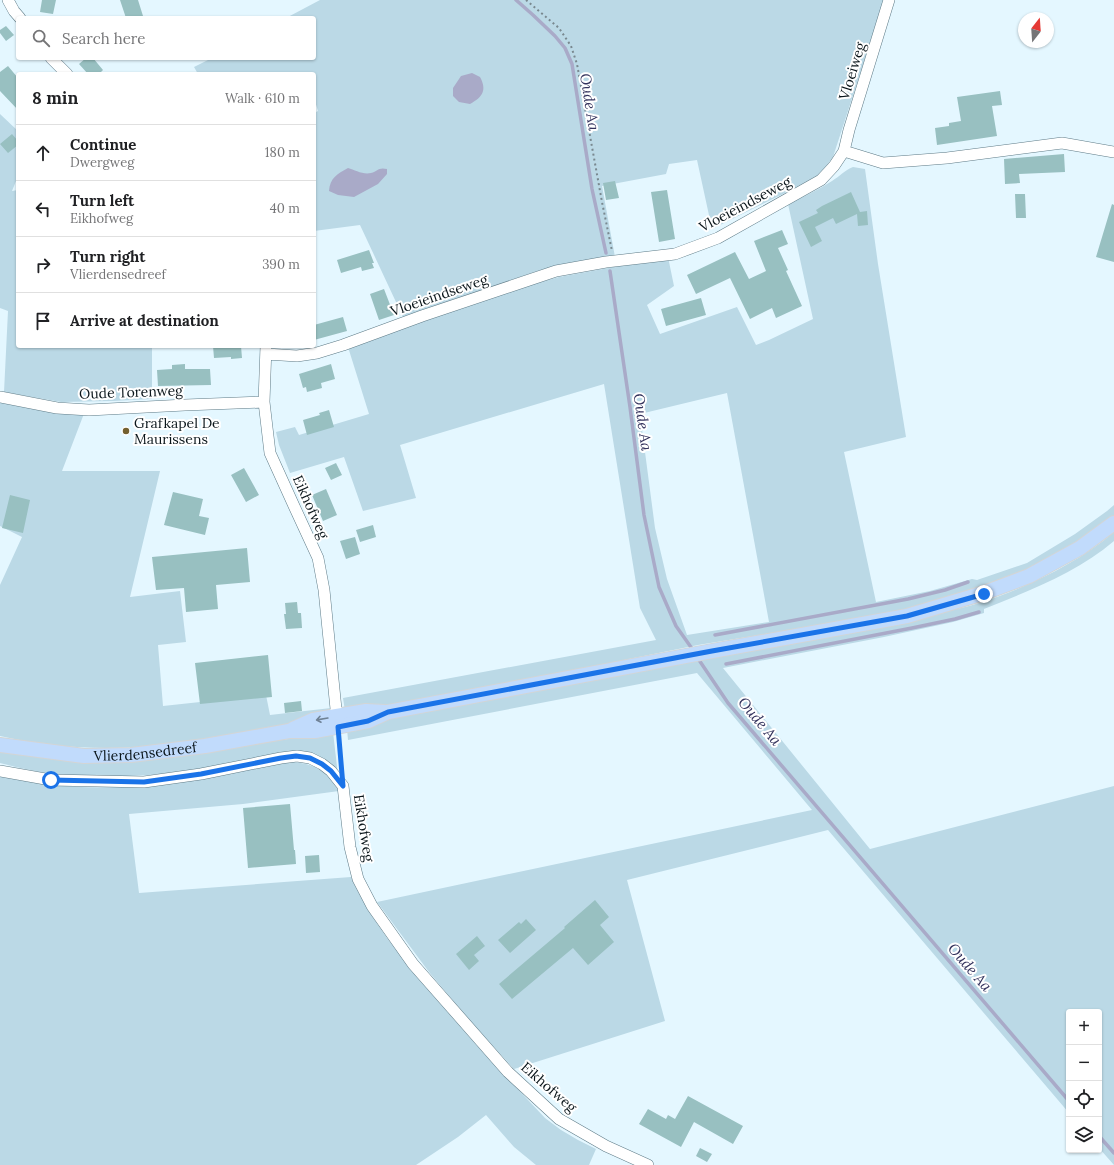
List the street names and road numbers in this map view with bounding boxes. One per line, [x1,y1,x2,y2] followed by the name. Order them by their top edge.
[834,40,869,103] street label: Vloeiweg
[695,172,794,236] street label: Vloeieindseweg
[387,270,490,320] street label: Vloeieindseweg
[79,381,183,403] street label: Oude Torenweg
[289,472,333,542] street label: Eikhofweg
[92,738,199,765] street label: Vlierdensedreef
[350,793,378,863] street label: Eikhofweg
[517,1058,581,1116] street label: Eikhofweg

